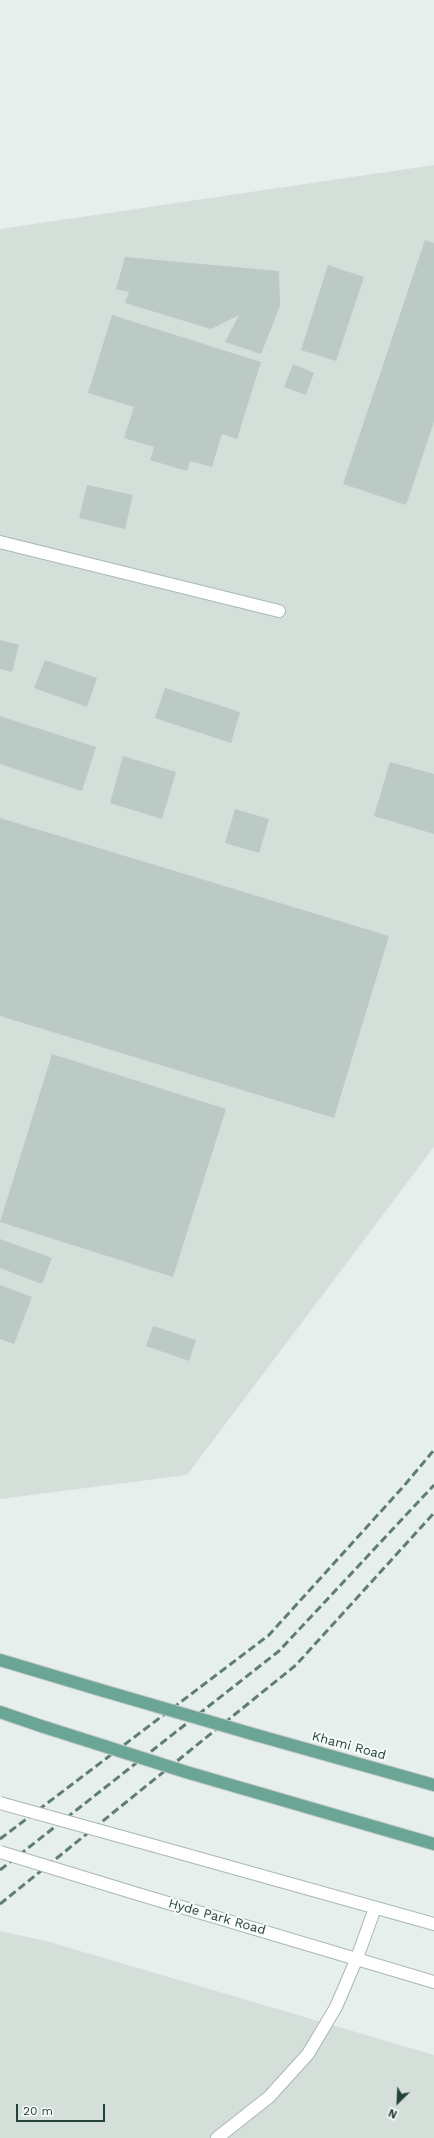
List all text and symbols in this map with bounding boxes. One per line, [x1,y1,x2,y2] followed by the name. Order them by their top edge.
[310,1729,388,1763] street label: Khami Road
[167,1896,267,1938] street label: Hyde Park Road
[378,2082,418,2122] north arrow
[18,2096,107,2122] scale bar
[23,2104,53,2118] text: 20 m
[387,2106,399,2121] text: N

